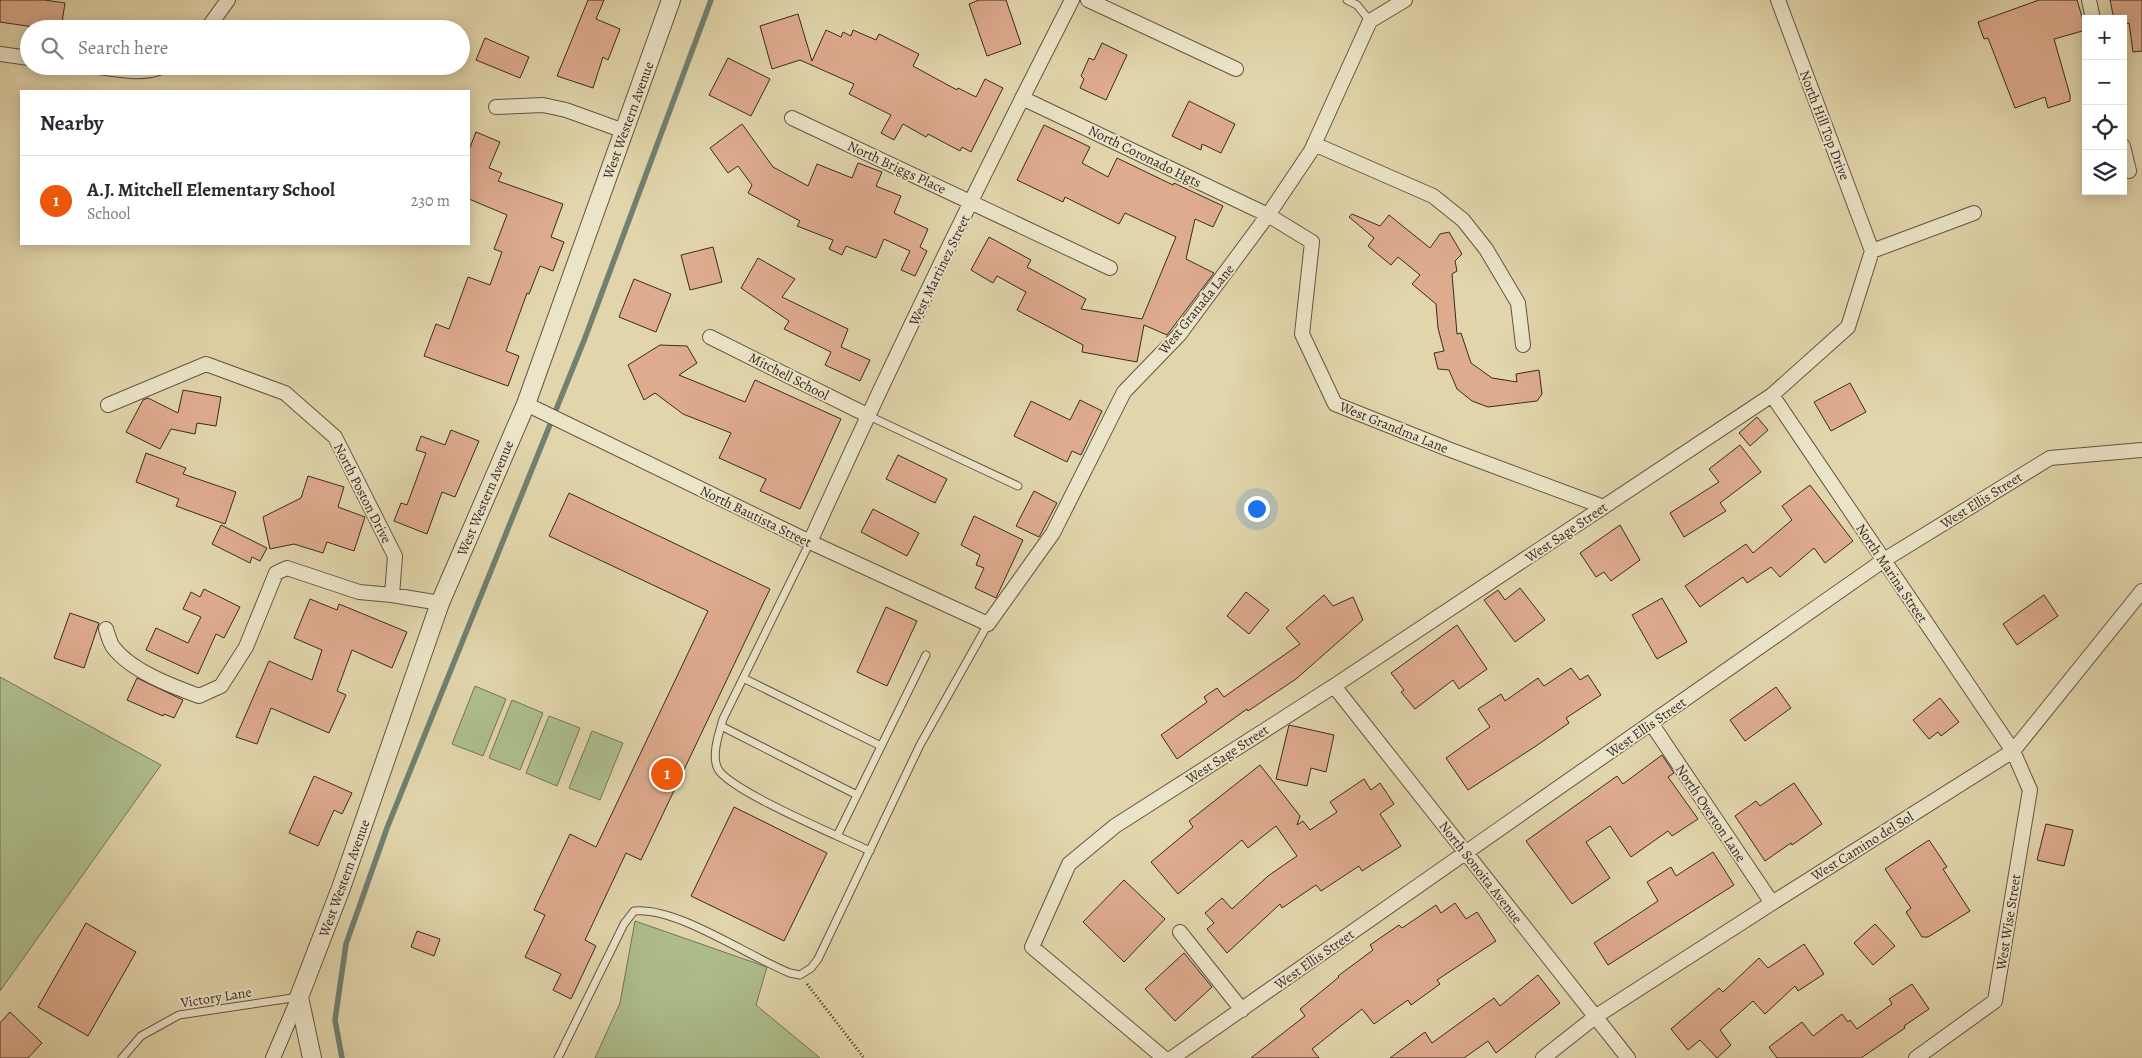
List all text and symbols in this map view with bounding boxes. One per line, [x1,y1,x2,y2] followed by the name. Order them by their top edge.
[2082,15,2127,195] map controls
[2082,15,2127,60] button: +
[20,20,470,75] search box
[38,34,66,62] icon: search
[78,35,168,61] text: Search here
[598,59,659,182] street label: West Western Avenue
[2082,60,2127,105] button: −
[1795,67,1854,183] street label: North Hill Top Drive
[2082,105,2127,150] button: locate
[40,109,103,137] text: Nearby
[1085,121,1205,192] street label: North Coronado Hgts
[844,136,949,199] street label: North Briggs Place
[2082,150,2127,195] button: layers
[87,177,335,203] text: A.J. Mitchell Elementary School
[53,190,59,212] text: 1
[411,190,450,212] text: 230 m
[87,203,130,225] text: School
[904,211,975,330] street label: West Martinez Street
[1154,260,1239,359] street label: West Granada Lane
[745,348,833,405] street label: Mitchell School
[1336,397,1451,458] street label: West Grandma Lane
[452,438,518,560] street label: West Western Avenue
[329,440,396,547] street label: North Poston Drive
[1936,467,2026,534] street label: West Ellis Street
[697,481,815,552] street label: North Bautista Street
[1244,496,1270,522] your location
[1521,498,1611,568] street label: West Sage Street
[1851,520,1932,627] street label: North Marina Street
[1602,693,1690,762] street label: West Ellis Street
[1181,720,1273,789] street label: West Sage Street
[651,755,683,793] pin: 1
[1671,761,1750,866] street label: North Overton Lane
[1807,807,1917,886] street label: West Camino del Sol
[314,817,375,940] street label: West Western Avenue
[1435,817,1527,928] street label: North Sonoita Avenue
[1991,872,2026,972] street label: West Wise Street
[1270,925,1358,994] street label: West Ellis Street
[178,983,253,1013] street label: Victory Lane

